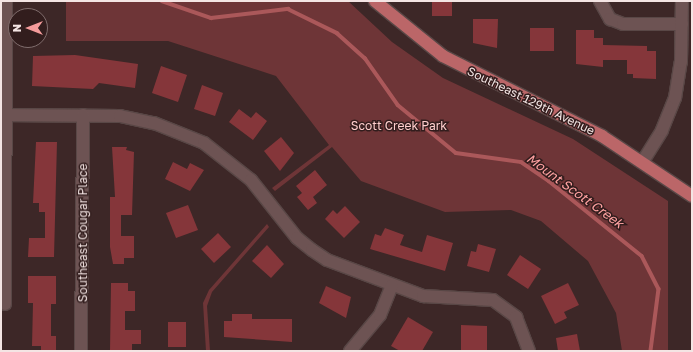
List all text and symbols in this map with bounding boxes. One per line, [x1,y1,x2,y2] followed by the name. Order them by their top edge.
[8,8,48,48] north arrow
[10,24,23,32] text: N
[465,64,597,138] street label: Southeast 129th Avenue
[351,119,447,133] park label: Scott Creek Park
[523,151,627,231] water label: Mount Scott Creek
[76,164,90,302] street label: Southeast Cougar Place

